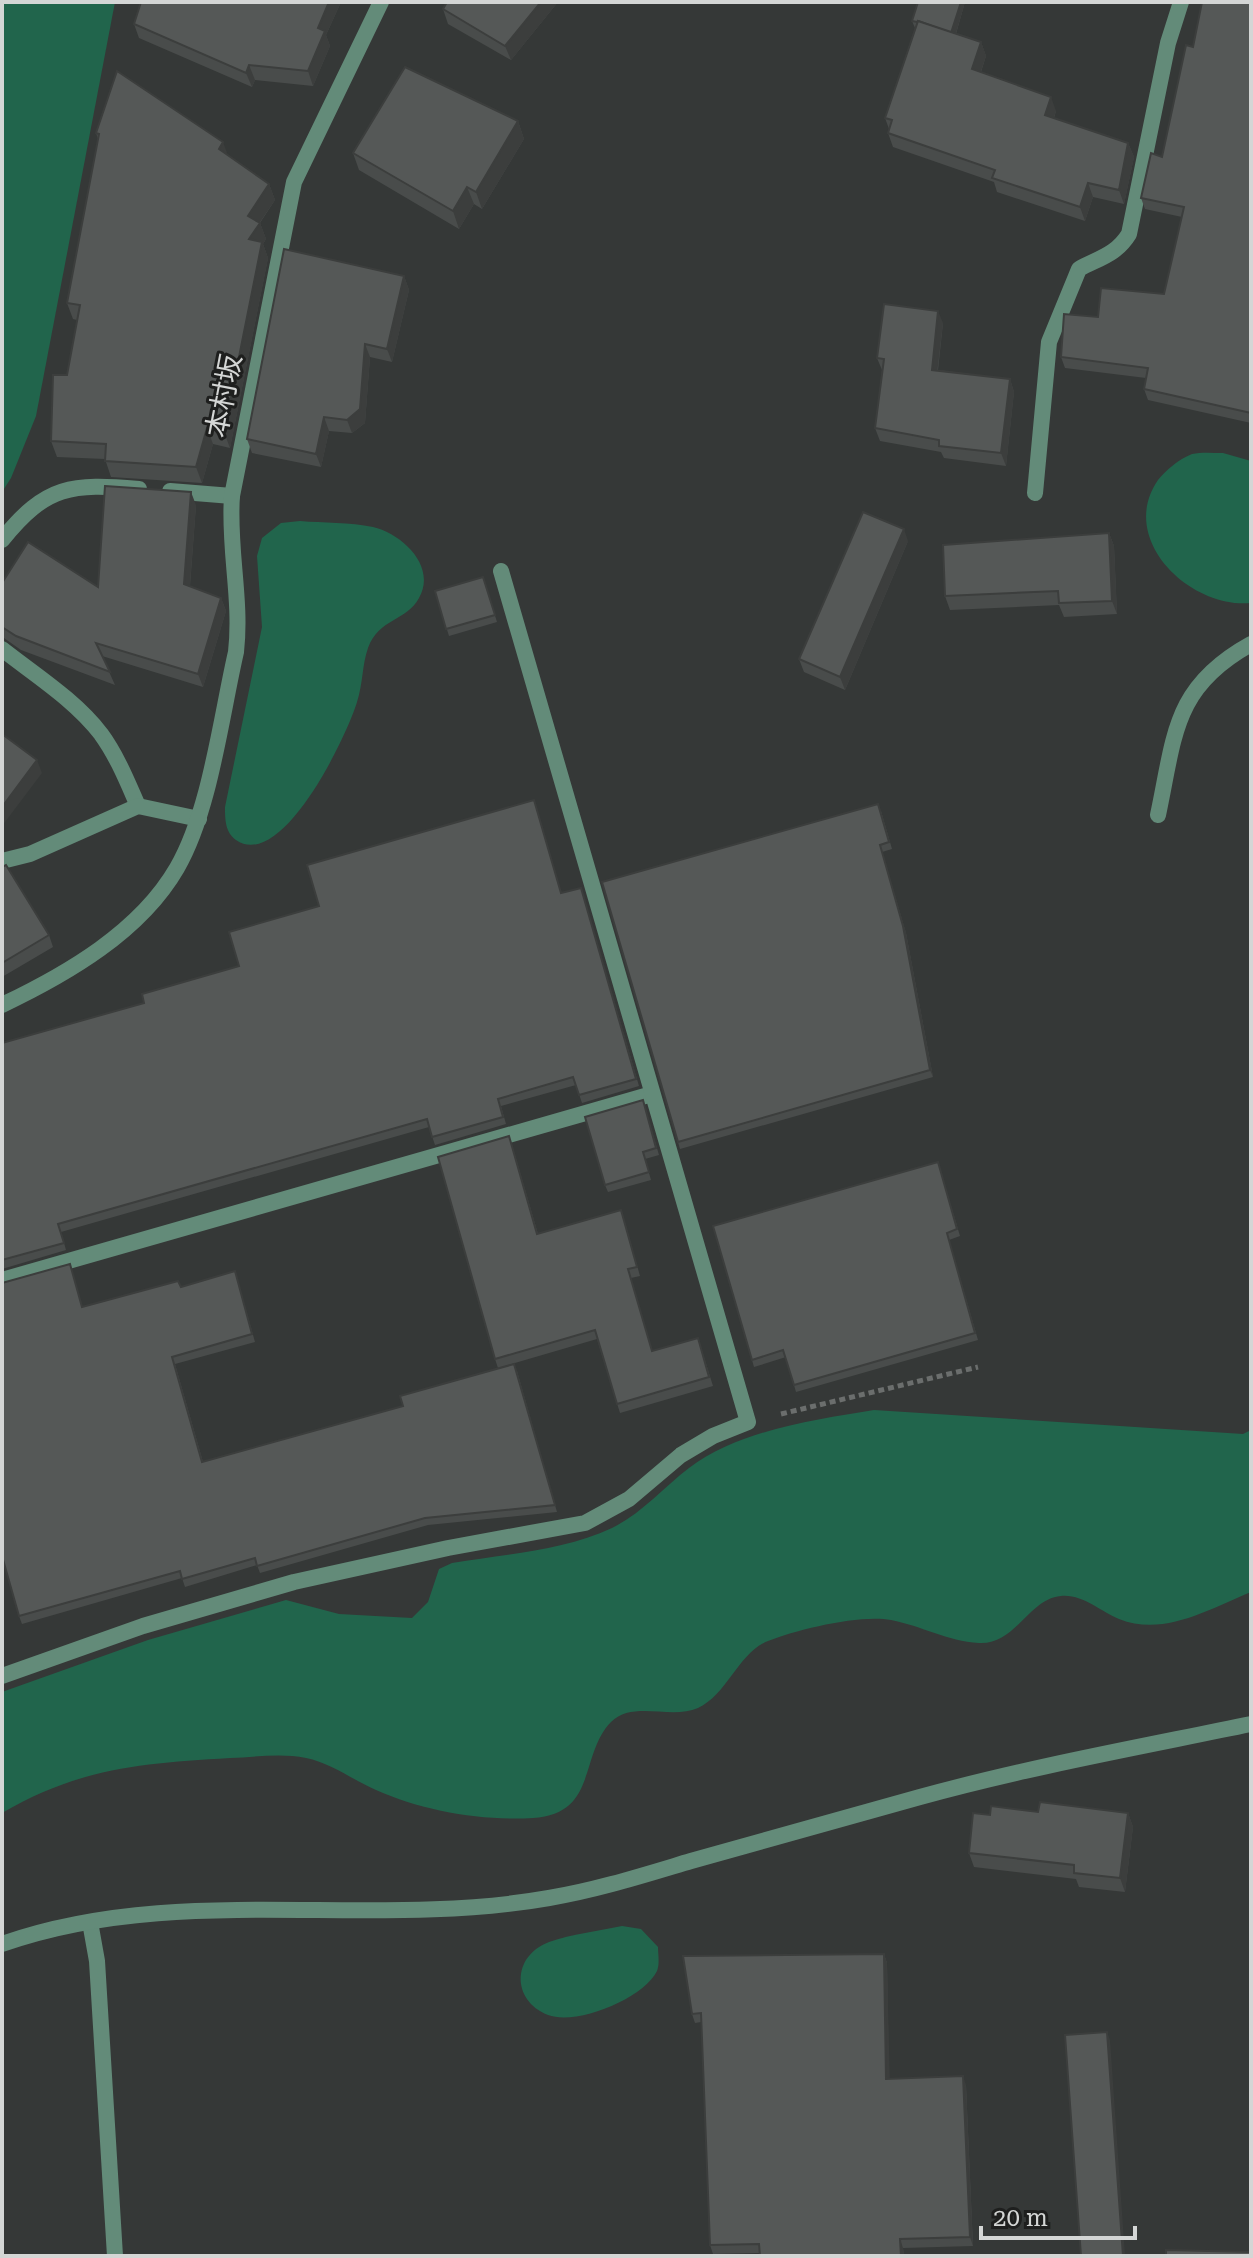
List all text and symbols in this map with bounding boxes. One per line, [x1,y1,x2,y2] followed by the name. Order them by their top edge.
[200,352,248,440] street label: 本村坂
[981,2190,1135,2240] scale bar
[993,2204,1048,2232] text: 20 m

